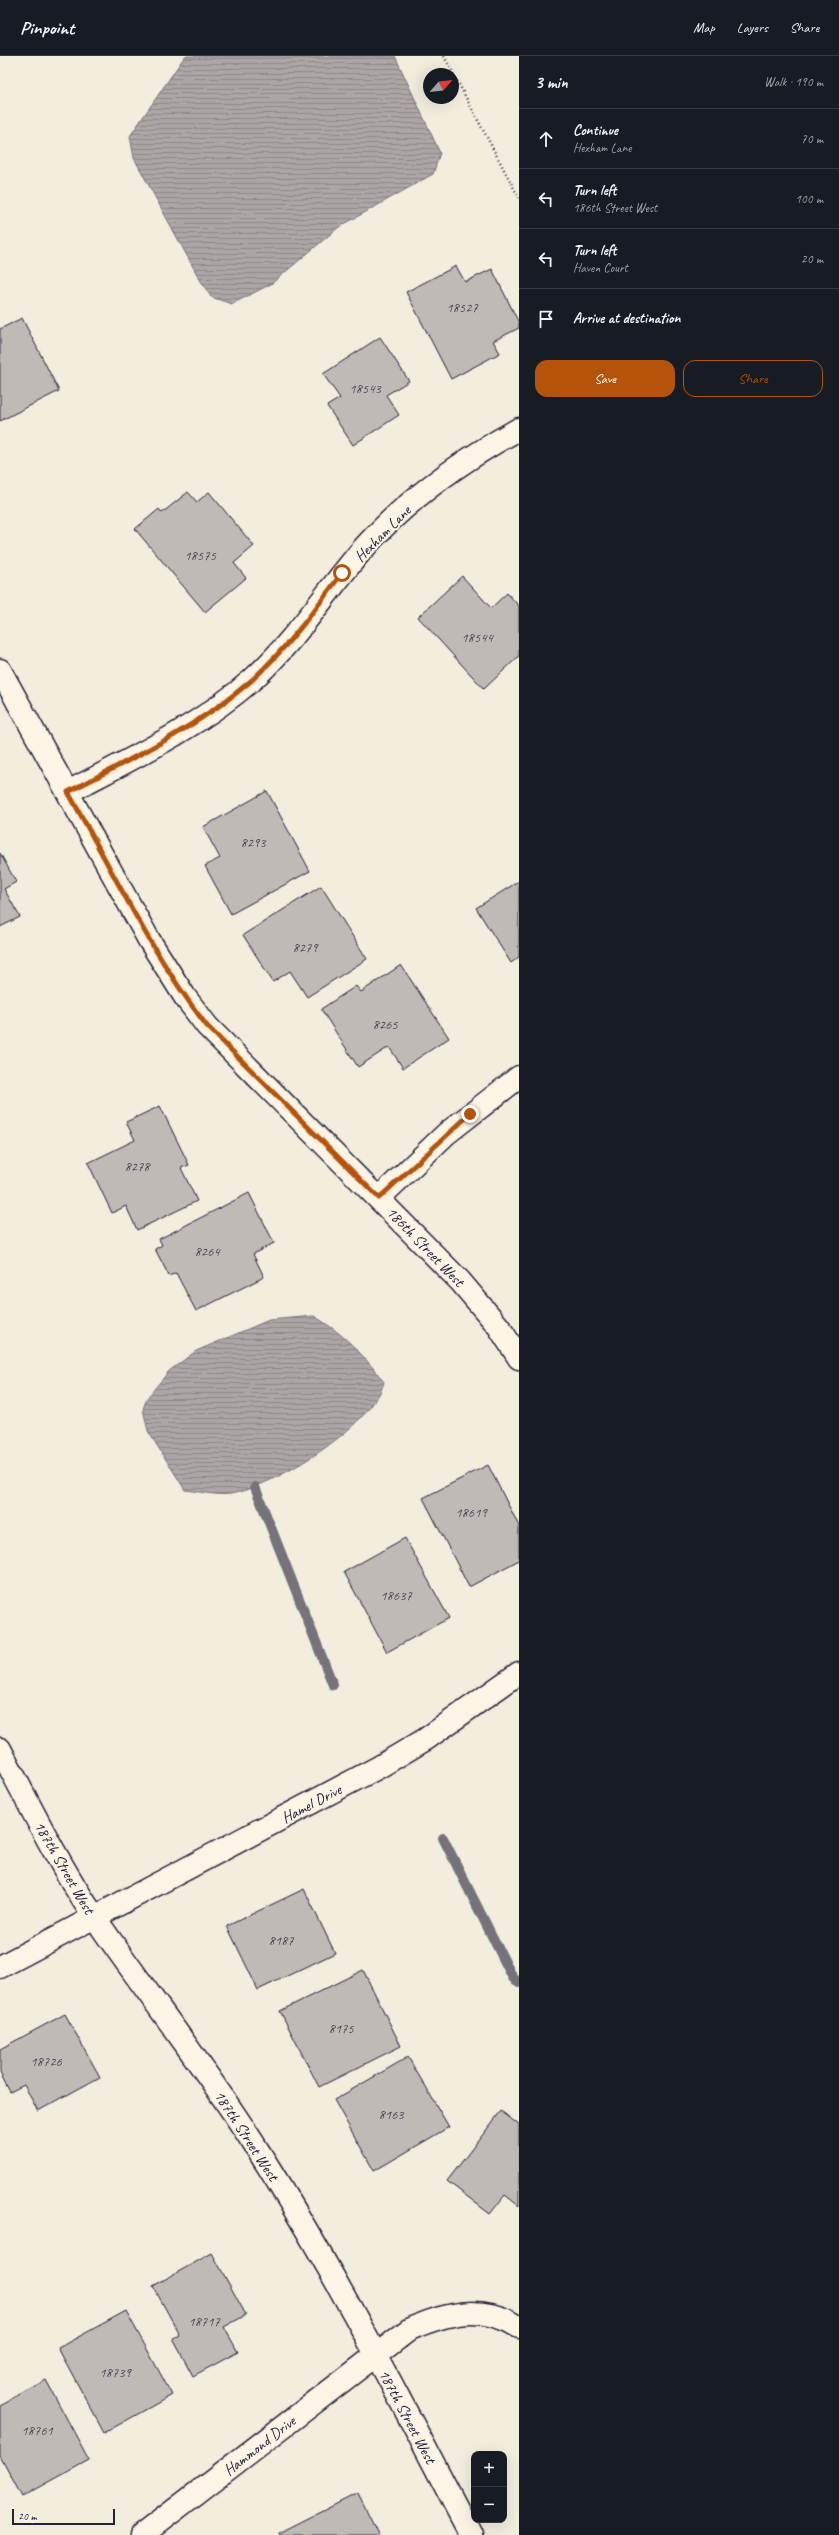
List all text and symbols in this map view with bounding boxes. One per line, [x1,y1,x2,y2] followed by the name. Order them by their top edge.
[20,16,74,40] text: Pinpoint
[693,19,715,36] text: Map
[737,19,768,36] text: Layers
[790,19,819,36] text: Share
[423,68,459,104] north arrow
[535,72,568,93] text: 3 min
[764,74,823,90] text: Walk · 190 m
[573,121,618,140] text: Continue
[535,128,557,150] icon: ahead
[801,131,823,147] text: 70 m
[573,140,632,156] text: Hexham Lane
[573,181,616,200] text: Turn left
[535,188,557,210] icon: left
[795,191,823,207] text: 100 m
[573,200,657,216] text: 186th Street West
[573,241,616,260] text: Turn left
[535,248,557,270] icon: left
[801,251,823,267] text: 20 m
[573,260,628,276] text: Haven Court
[446,299,478,316] house number: 18527
[535,308,557,330] icon: arrive
[573,309,680,328] text: Arrive at destination
[535,360,675,397] button: Save
[683,360,823,397] button: Share
[349,380,382,397] house number: 18543
[350,500,417,566] street label: Hexham Lane
[184,547,216,564] house number: 18575
[333,564,351,582] route start
[461,629,494,646] house number: 18544
[240,834,267,851] house number: 8293
[292,939,319,956] house number: 8279
[372,1016,398,1033] house number: 8265
[461,1105,479,1123] route end
[124,1158,151,1175] house number: 8278
[382,1202,470,1292] street label: 186th Street West
[194,1243,221,1260] house number: 8264
[455,1504,488,1521] house number: 18619
[380,1587,412,1604] house number: 18637
[278,1779,347,1828] street label: Hamel Drive
[29,1818,100,1919] street label: 187th Street West
[268,1932,294,1949] house number: 8187
[328,2020,354,2037] house number: 8175
[30,2053,62,2070] house number: 18726
[209,2087,284,2186] street label: 187th Street West
[378,2106,405,2123] house number: 8163
[188,2313,220,2330] house number: 18717
[99,2364,132,2381] house number: 18739
[374,2366,441,2469] street label: 187th Street West
[219,2410,301,2480] street label: Hammond Drive
[21,2422,53,2439] house number: 18761
[471,2451,507,2523] map controls
[471,2451,507,2487] button: +
[471,2487,507,2523] button: −
[12,2507,115,2526] scale bar
[18,2509,37,2523] text: 20 m

